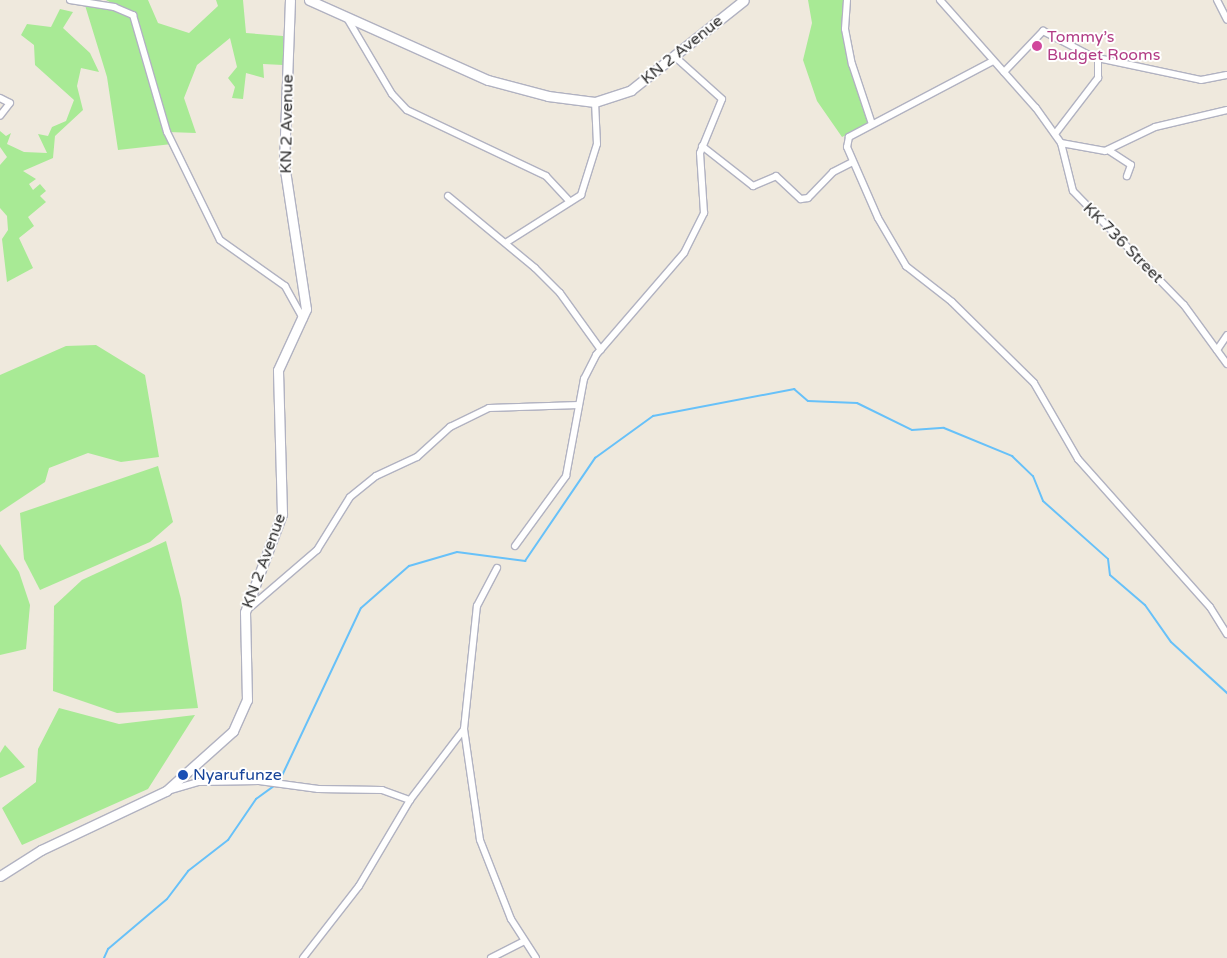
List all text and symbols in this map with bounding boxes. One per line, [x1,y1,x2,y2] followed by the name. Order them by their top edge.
[637,11,727,89] street label: KN 2 Avenue
[1047,27,1160,65] place label: Tommy’s Budget Rooms
[1031,40,1043,52] marker: Tommy’s Budget Rooms
[277,74,297,174] street label: KN 2 Avenue
[1079,199,1167,287] street label: KK 736 Street
[238,511,290,611] street label: KN 2 Avenue
[193,765,282,785] place label: Nyarufunze
[177,769,189,781] marker: Nyarufunze

